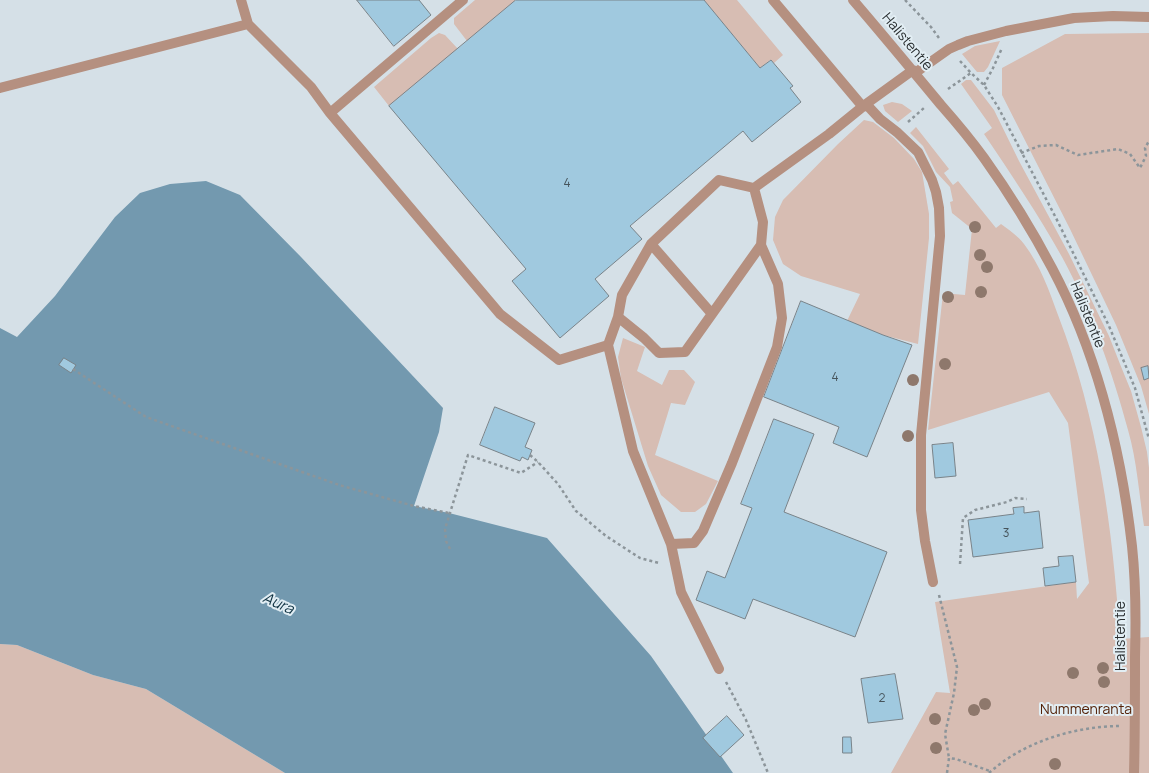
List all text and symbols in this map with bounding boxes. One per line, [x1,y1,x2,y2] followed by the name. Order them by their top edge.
[878,10,936,74] street label: Halistentie
[563,177,571,191] house number: 4
[1066,279,1108,351] street label: Halistentie
[831,371,839,385] house number: 4
[1003,527,1009,541] house number: 3
[260,589,296,619] water label: Aura
[1113,601,1129,671] street label: Halistentie
[879,692,885,706] house number: 2
[1040,702,1132,718] park label: Nummenranta

